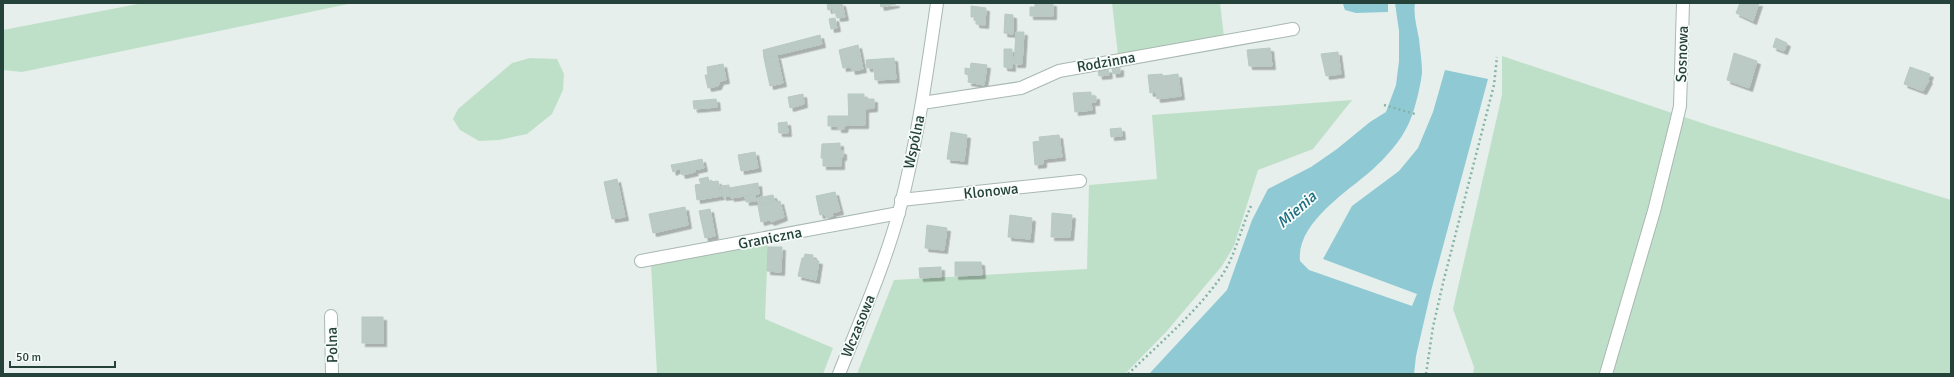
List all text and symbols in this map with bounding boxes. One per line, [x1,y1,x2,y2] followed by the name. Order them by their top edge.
[1672,25,1692,83] street label: Sosnowa
[1075,48,1137,76] street label: Rodzinna
[900,113,928,171] street label: Wspólna
[963,179,1019,203] street label: Klonowa
[1273,186,1321,233] water label: Mienia
[737,223,803,253] street label: Graniczna
[837,292,879,360] street label: Wczasowa
[323,327,341,363] street label: Polna
[10,343,115,369] scale bar
[16,350,41,365] text: 50 m

